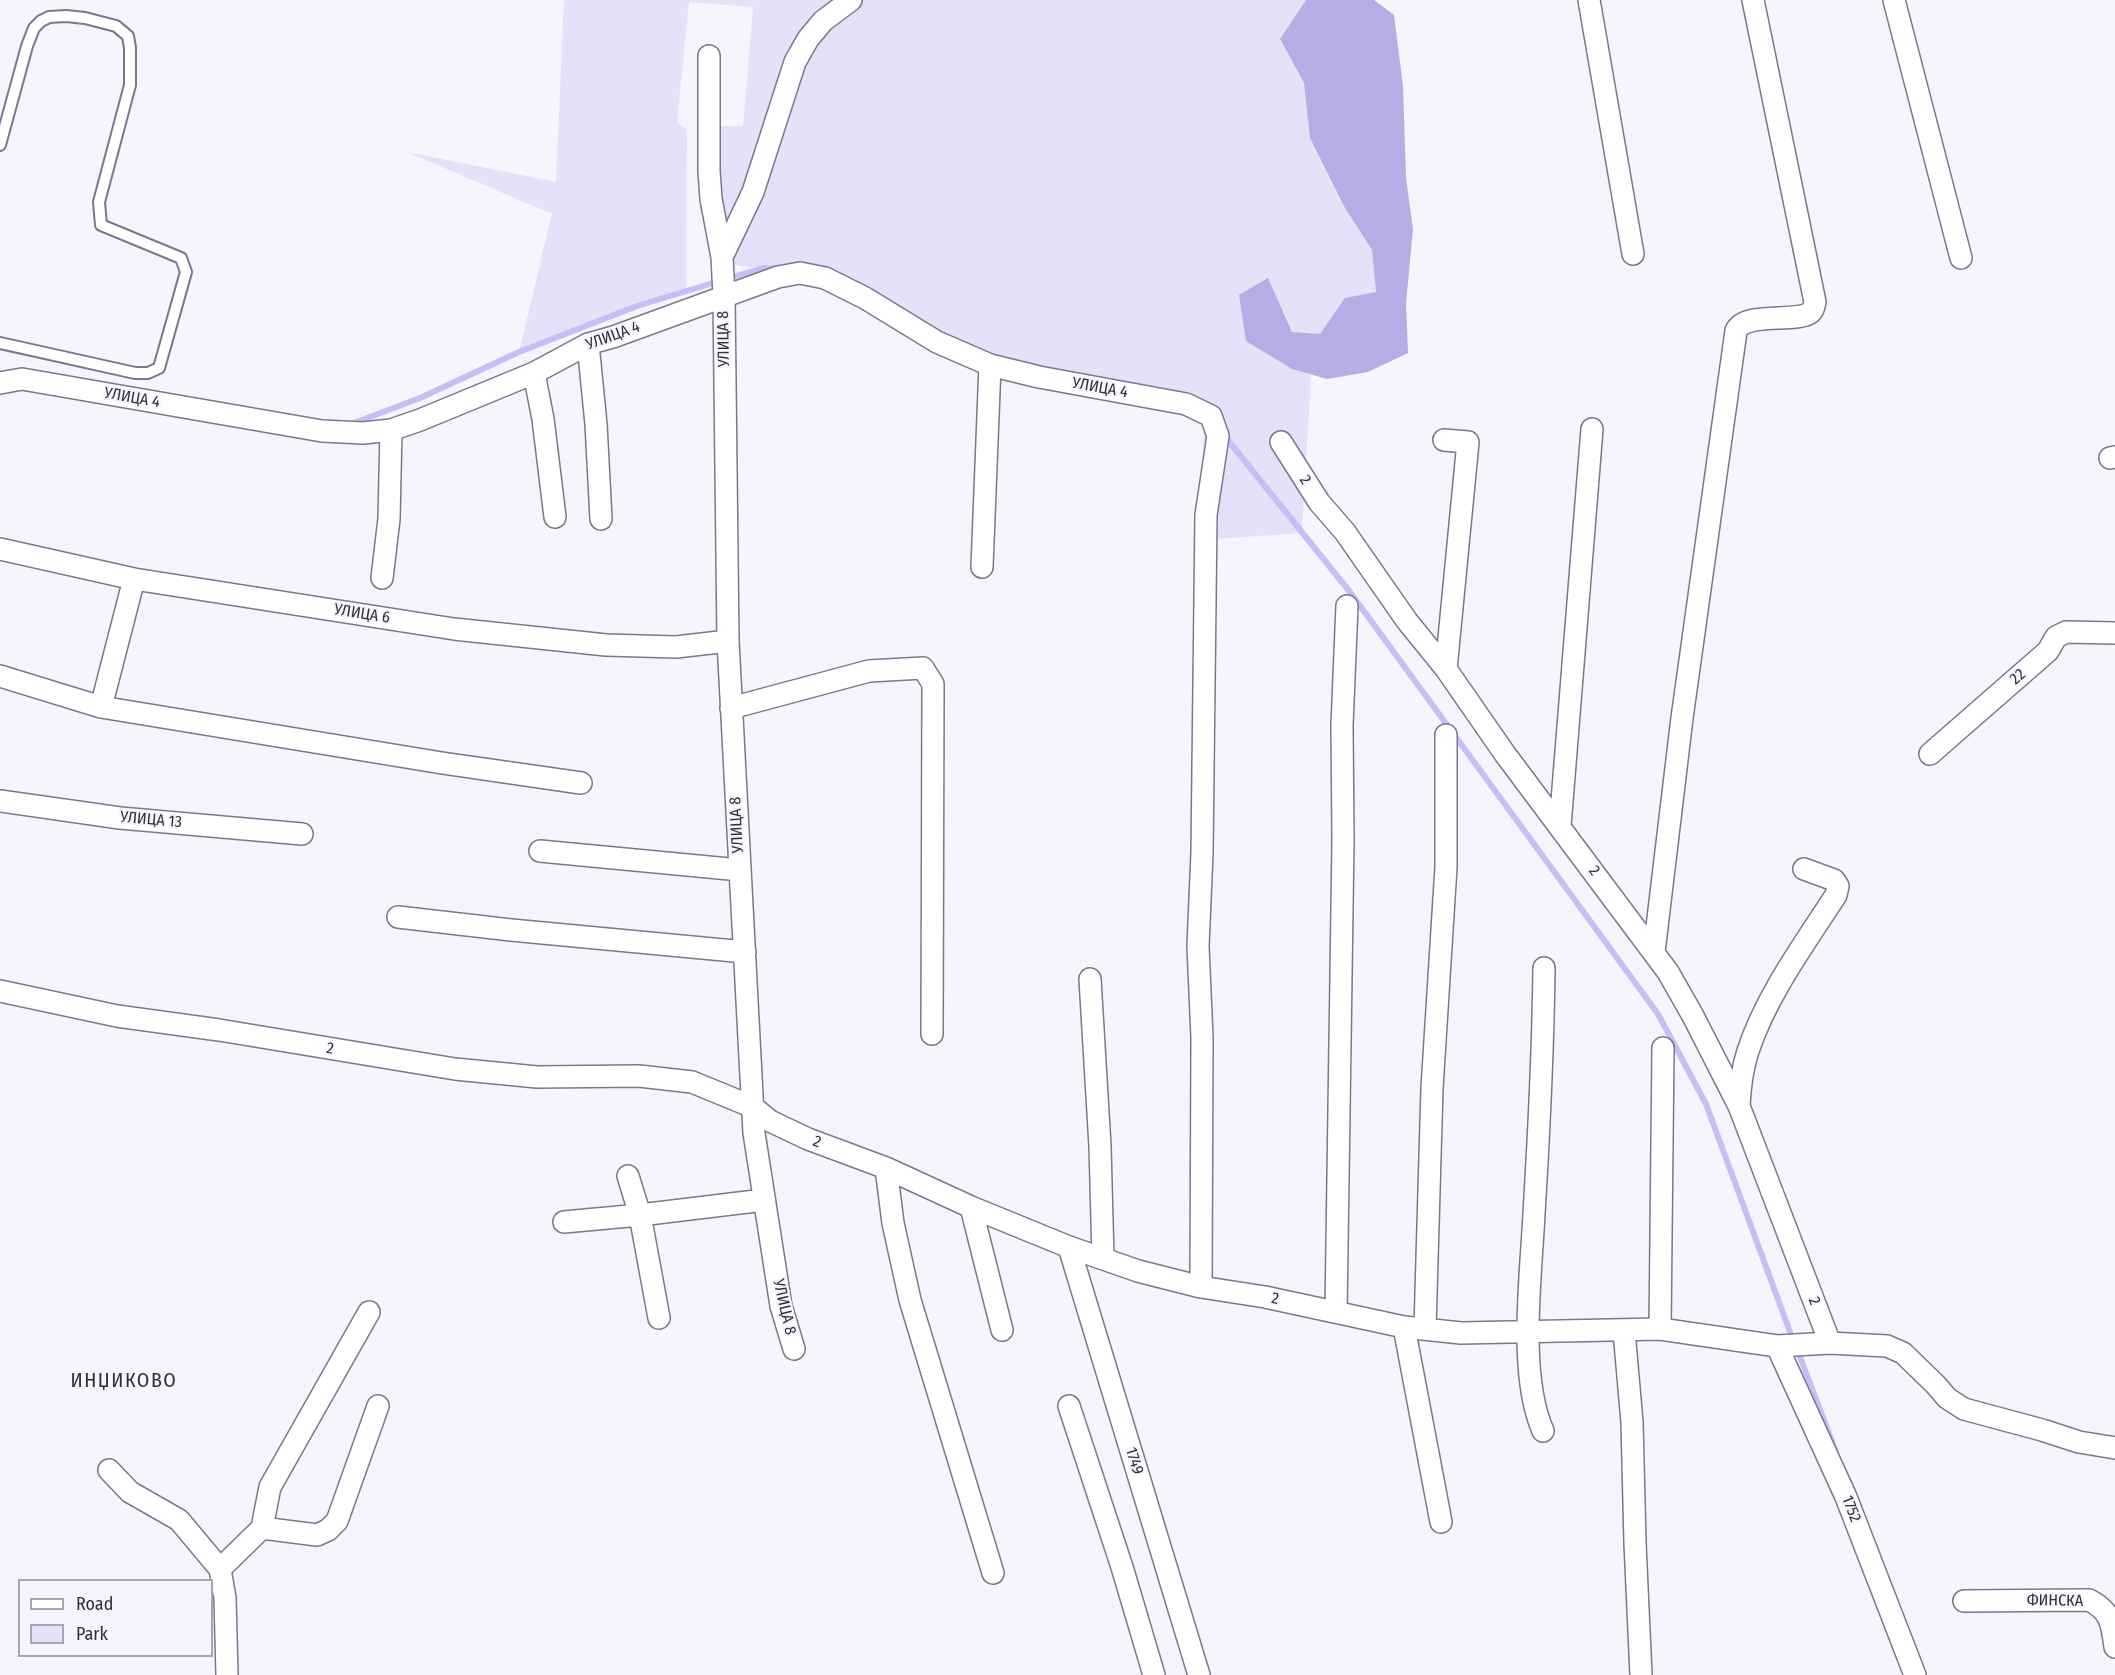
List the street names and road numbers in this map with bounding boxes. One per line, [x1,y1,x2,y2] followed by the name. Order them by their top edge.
[714,311,734,367] street label: УЛИЦА 8
[583,317,643,355] street label: УЛИЦА 4
[1071,374,1129,402] street label: УЛИЦА 4
[103,384,161,412] street label: УЛИЦА 4
[1295,472,1315,488] street label: 2
[333,600,391,628] street label: УЛИЦА 6
[2006,665,2030,689] street label: 22
[726,796,748,854] street label: УЛИЦА 8
[119,808,183,832] street label: УЛИЦА 13
[1584,862,1604,880] street label: 2
[325,1039,335,1059] street label: 2
[810,1132,824,1152] street label: 2
[768,1277,800,1337] street label: УЛИЦА 8
[1270,1289,1280,1309] street label: 2
[1804,1294,1824,1308] street label: 2
[1121,1445,1147,1477] street label: 1749
[1837,1493,1865,1525] street label: 1752
[2027,1591,2083,1611] street label: ФИНСКА

